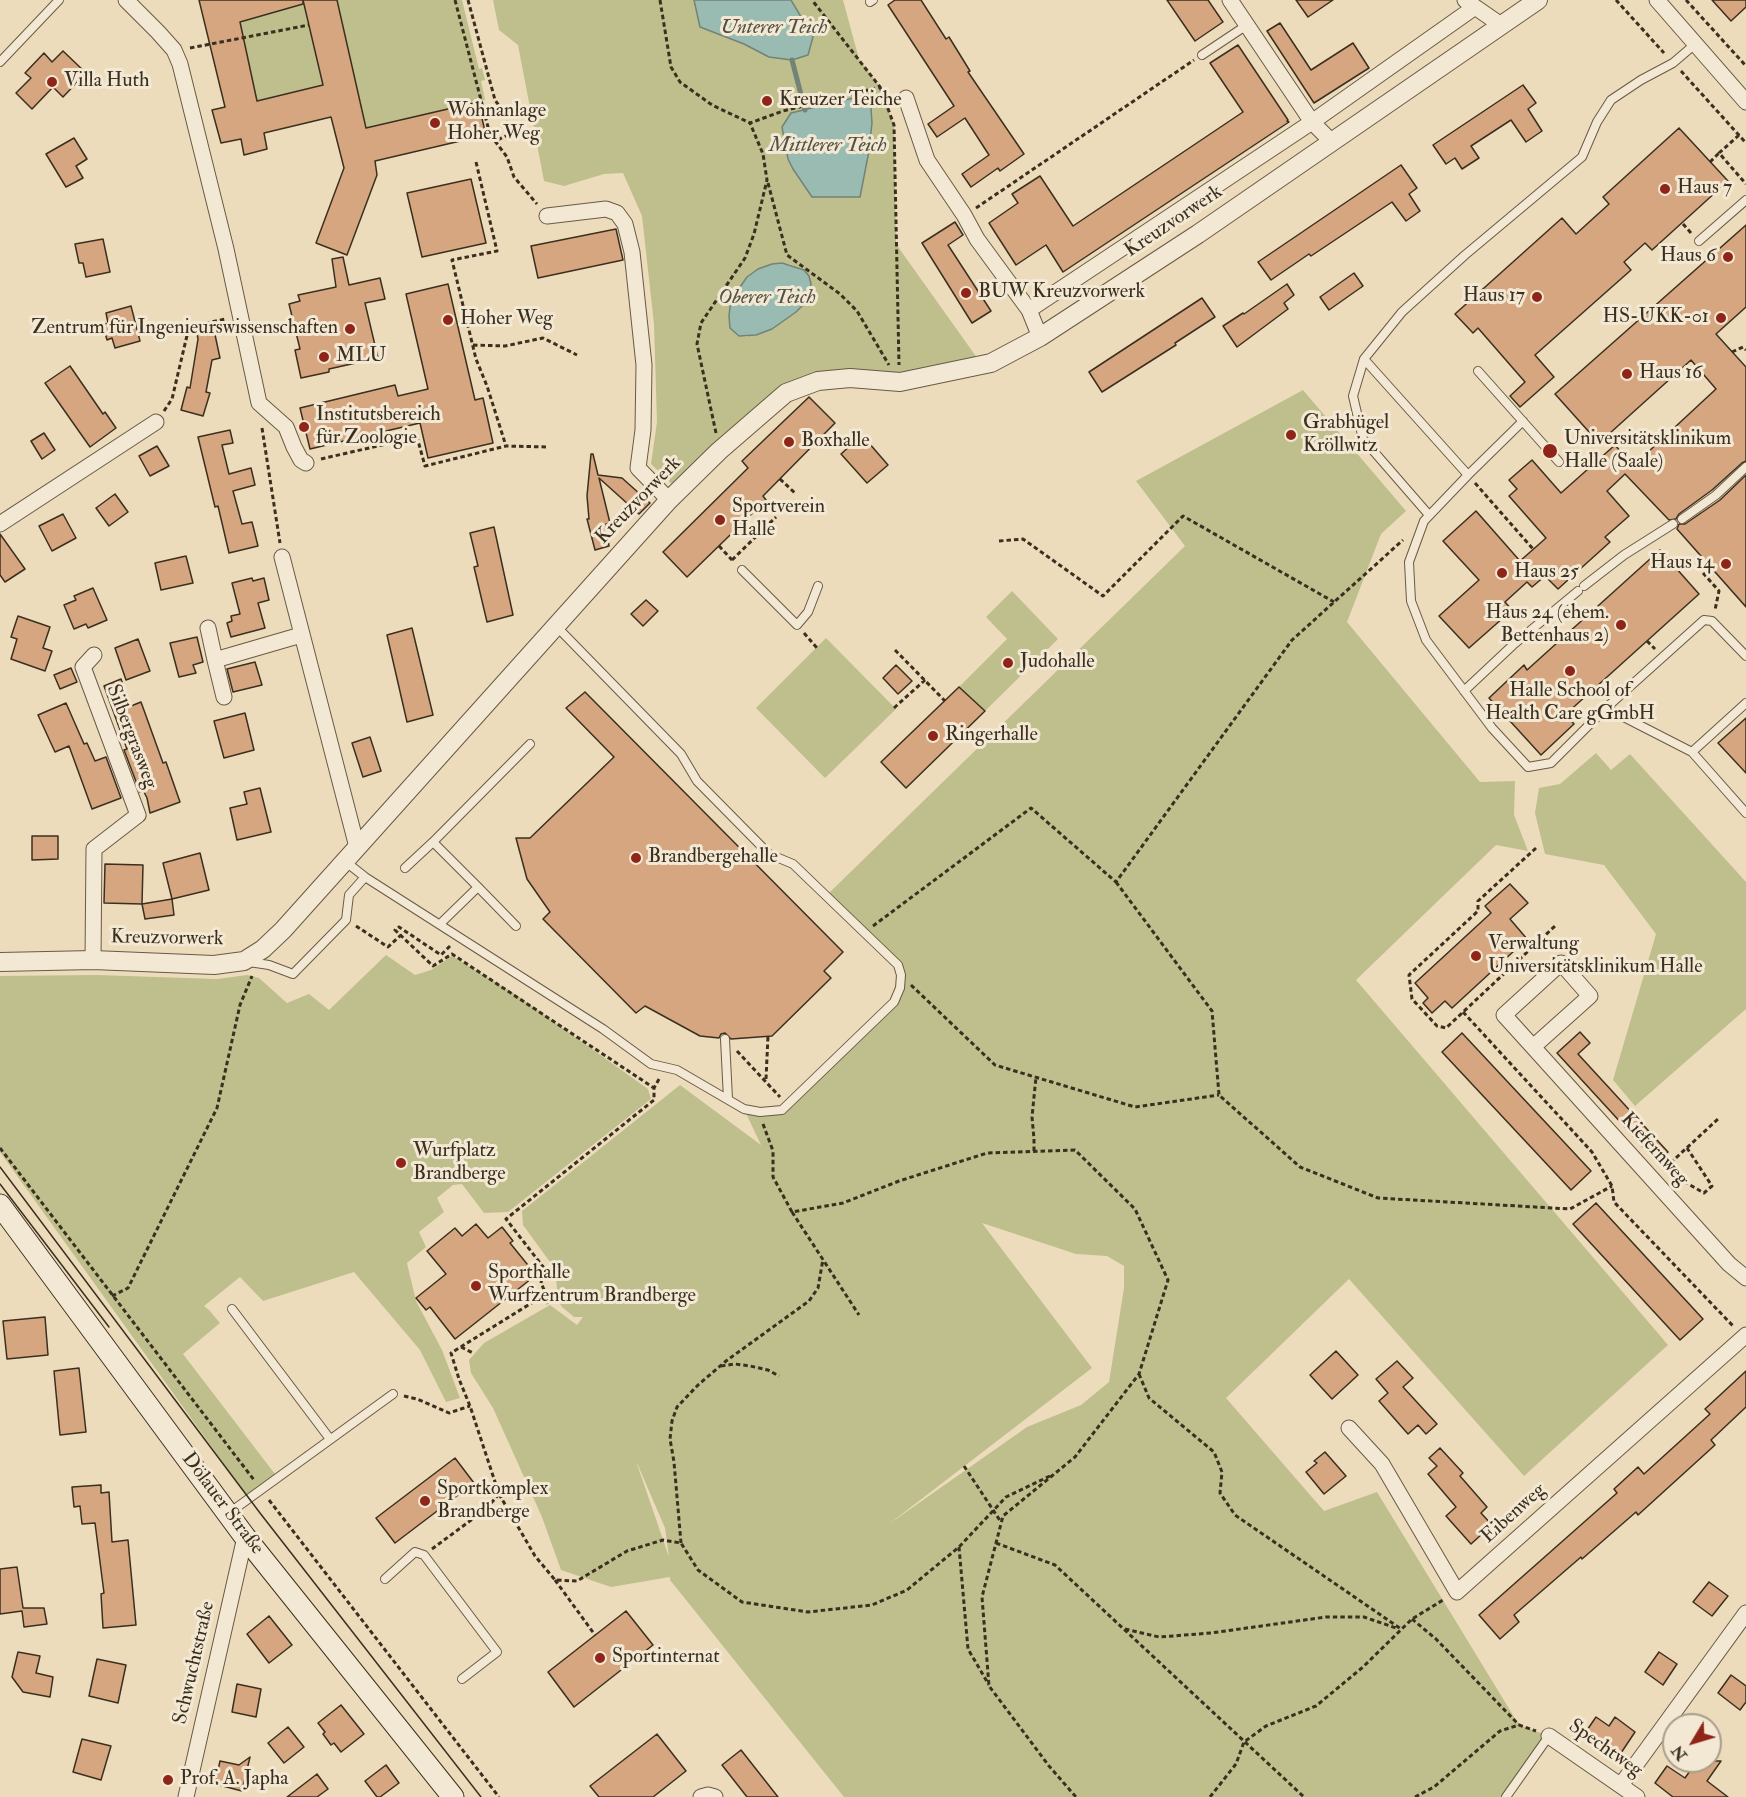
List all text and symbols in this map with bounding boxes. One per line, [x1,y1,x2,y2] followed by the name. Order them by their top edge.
[720,15,828,41] water label: Unterer Teich
[64,70,150,94] place label: Villa Huth
[45,75,59,89] marker: Villa Huth
[779,89,902,113] place label: Kreuzer Teiche
[760,94,774,108] marker: Kreuzer Teiche
[447,100,546,147] place label: Wohnanlage Hoher Weg
[428,116,442,130] marker: Wohnanlage Hoher Weg
[769,133,887,159] water label: Mittlerer Teich
[1677,177,1732,201] place label: Haus 7
[1121,181,1227,263] street label: Kreuzvorwerk
[1658,182,1672,196] marker: Haus 7
[1660,245,1716,269] place label: Haus 6
[1721,250,1735,264] marker: Haus 6
[978,281,1145,305] place label: BUW Kreuzvorwerk
[718,285,816,311] water label: Oberer Teich
[1463,285,1525,309] place label: Haus 17
[959,286,973,300] marker: BUW Kreuzvorwerk
[1530,290,1544,304] marker: Haus 17
[1603,306,1709,330] place label: HS-UKK-01
[460,308,553,332] place label: Hoher Weg
[1714,311,1728,325] marker: HS-UKK-01
[441,313,455,327] marker: Hoher Weg
[31,317,338,341] place label: Zentrum für Ingenieurswissenschaften
[343,322,357,336] marker: Zentrum für Ingenieurswissenschaften
[336,345,386,369] place label: MLU
[317,350,331,364] marker: MLU
[1639,362,1702,386] place label: Haus 16
[1620,367,1634,381] marker: Haus 16
[316,404,441,451] place label: Institutsbereich für Zoologie
[1303,412,1389,459] place label: Grabhügel Kröllwitz
[297,420,311,434] marker: Institutsbereich für Zoologie
[1284,428,1298,442] marker: Grabhügel Kröllwitz
[1564,428,1731,475] place label: Universitätsklinikum Halle (Saale)
[801,430,870,454] place label: Boxhalle
[782,435,796,449] marker: Boxhalle
[1541,442,1559,460] marker: Universitätsklinikum Halle (Saale)
[591,452,687,550] street label: Kreuzvorwerk
[732,496,825,543] place label: Sportverein Halle
[713,513,727,527] marker: Sportverein Halle
[1650,552,1714,576] place label: Haus 14
[1719,557,1733,571] marker: Haus 14
[1514,561,1579,585] place label: Haus 25
[1495,566,1509,580] marker: Haus 25
[1486,602,1609,649] place label: Haus 24 (ehem. Bettenhaus 2)
[1614,618,1628,632] marker: Haus 24 (ehem. Bettenhaus 2)
[1020,651,1095,675] place label: Judohalle
[1001,656,1015,670] marker: Judohalle
[1563,664,1577,678] marker: Halle School of Health Care gGmbH
[1485,680,1655,727] place label: Halle School of Health Care gGmbH
[100,681,162,793] street label: Silbergrasweg
[945,724,1038,748] place label: Ringerhalle
[926,729,940,743] marker: Ringerhalle
[648,846,778,870] place label: Brandbergehalle
[629,851,643,865] marker: Brandbergehalle
[110,926,224,952] street label: Kreuzvorwerk
[1488,933,1703,980] place label: Verwaltung Universitätsklinikum Halle
[1469,949,1483,963] marker: Verwaltung Universitätsklinikum Halle
[1615,1108,1693,1192] street label: Kiefernweg
[413,1140,506,1187] place label: Wurfplatz Brandberge
[394,1156,408,1170] marker: Wurfplatz Brandberge
[488,1262,696,1309] place label: Sporthalle Wurfzentrum Brandberge
[469,1279,483,1293] marker: Sporthalle Wurfzentrum Brandberge
[176,1448,268,1560] street label: Dölauer Straße
[437,1478,548,1525] place label: Sportkomplex Brandberge
[1477,1479,1551,1549] street label: Eibenweg
[418,1494,432,1508] marker: Sportkomplex Brandberge
[169,1599,221,1727] street label: Schwuchtstraße
[612,1646,720,1670] place label: Sportinternat
[593,1651,607,1665] marker: Sportinternat
[1662,1713,1722,1773] north arrow
[1563,1715,1647,1783] street label: Spechtweg
[1667,1741,1692,1765] text: N
[180,1768,288,1792] place label: Prof. A. Japha
[161,1773,175,1787] marker: Prof. A. Japha

